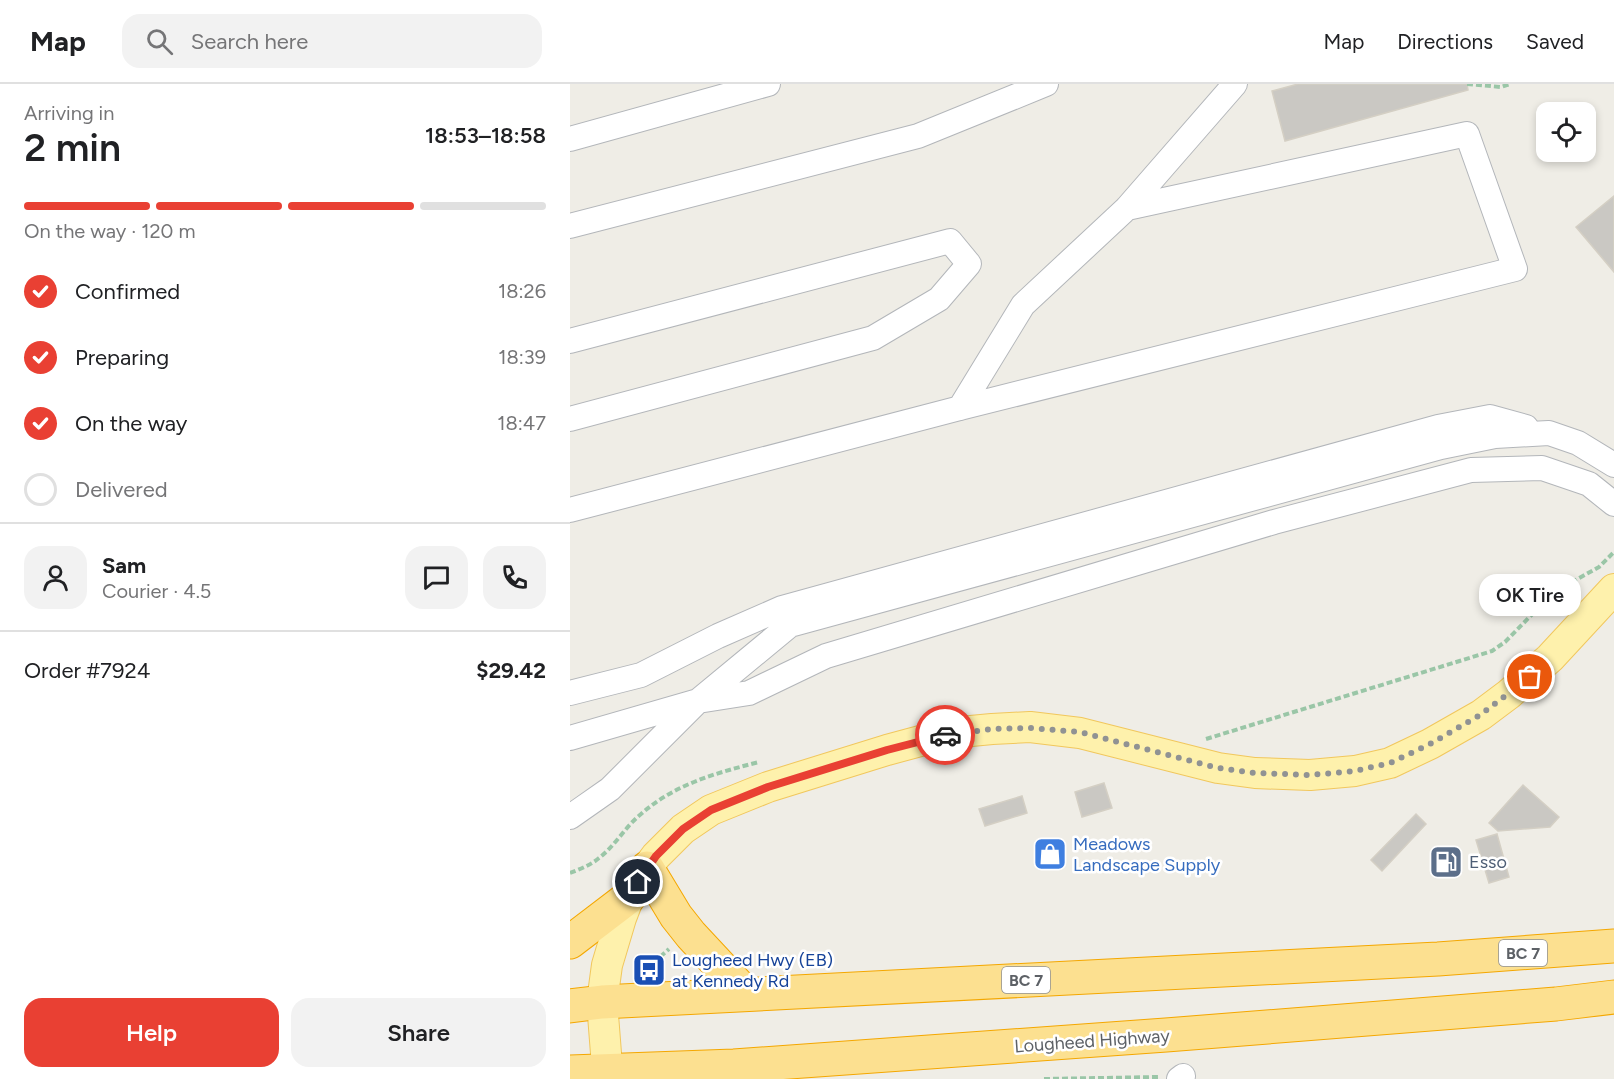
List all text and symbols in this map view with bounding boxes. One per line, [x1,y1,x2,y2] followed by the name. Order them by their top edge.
[122,14,542,68] search box
[30,24,86,58] text: Map
[143,25,176,58] icon: search
[191,28,308,55] text: Search here
[1323,29,1364,54] text: Map
[1397,29,1493,54] text: Directions
[1526,29,1584,54] text: Saved
[24,101,114,125] text: Arriving in
[1536,102,1596,162] map controls
[1536,102,1596,162] button: locate
[425,122,546,149] text: 18:53–18:58
[24,124,121,171] text: 2 min
[24,219,195,243] text: On the way · 120 m
[24,275,57,308] icon: check
[75,278,180,305] text: Confirmed
[498,279,546,303] text: 18:26
[24,341,57,374] icon: check
[75,344,169,371] text: Preparing
[498,345,546,369] text: 18:39
[24,407,57,440] icon: check
[75,410,187,437] text: On the way
[497,411,546,435] text: 18:47
[75,476,168,503] text: Delivered
[24,546,87,609] button: person
[405,546,468,609] button: chat
[483,546,546,609] button: phone
[102,552,146,579] text: Sam
[1479,575,1581,617] callout: OK Tire
[102,579,211,603] text: Courier · 4.5
[1496,583,1564,607] text: OK Tire
[1504,651,1555,702] pin
[24,657,150,684] text: Order #7924
[476,657,546,684] text: $29.42
[1513,660,1546,693] icon: bag
[915,705,975,765] courier
[929,719,962,752] icon: car
[1073,833,1221,876] place label: Meadows Landscape Supply
[1032,836,1068,872] shop icon: Meadows Landscape Supply
[1428,844,1464,880] fuel station icon: Esso
[1469,851,1507,873] place label: Esso
[612,856,663,907] pin
[621,865,654,898] icon: home
[1499,940,1547,966] road number: BC 7
[672,949,833,992] place label: Lougheed Hwy (EB) at Kennedy Rd
[631,952,667,988] bus stop icon: Lougheed Hwy (EB) at Kennedy Rd
[1002,967,1050,993] road number: BC 7
[24,998,279,1067] button: Help
[291,998,546,1067] button: Share
[1014,1025,1171,1057] street label: Lougheed Highway

